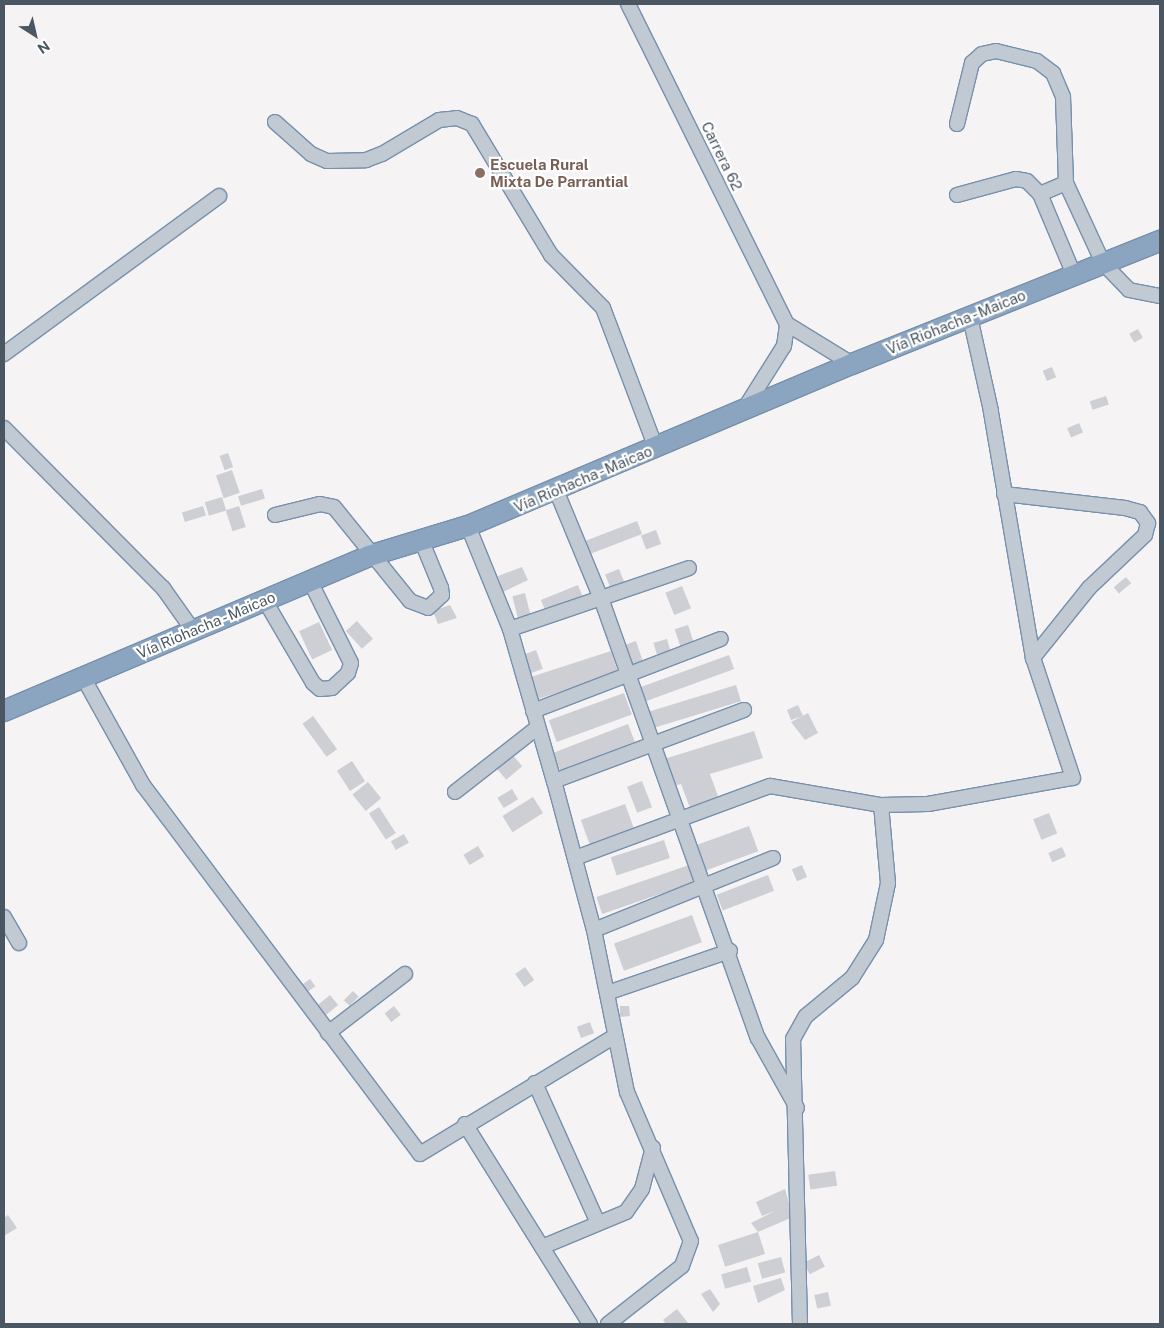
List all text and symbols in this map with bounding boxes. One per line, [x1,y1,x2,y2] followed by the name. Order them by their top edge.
[10,10,60,60] north arrow
[35,38,53,57] text: N
[698,119,746,193] street label: Carrera 62
[490,155,628,190] place label: Escuela Rural Mixta De Parrantial
[474,167,486,179] marker: Escuela Rural Mixta De Parrantial
[882,285,1030,359] street label: Vía Riohacha - Maicao
[509,441,657,517] street label: Vía Riohacha - Maicao
[132,587,280,663] street label: Vía Riohacha - Maicao

